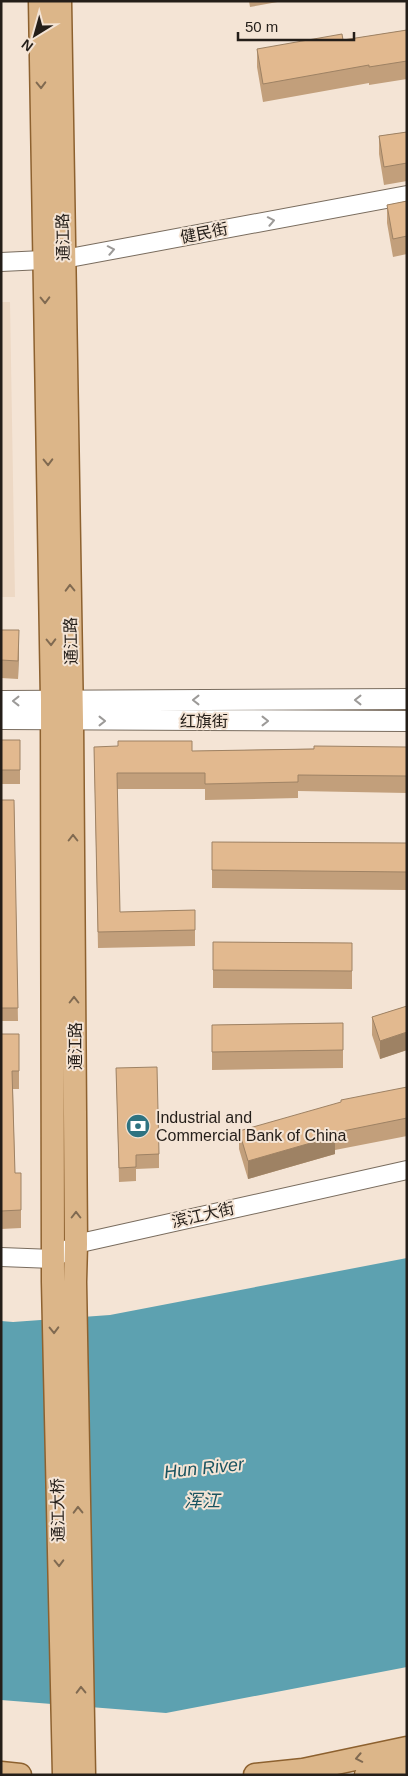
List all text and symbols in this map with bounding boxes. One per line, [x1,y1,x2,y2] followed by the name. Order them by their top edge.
[10,10,60,60] north arrow
[238,10,354,42] scale bar
[245,18,278,35] text: 50 m
[18,36,36,55] text: N
[36,82,46,89] one-way arrow
[54,213,72,261] street label: 通江路
[267,216,276,226] one-way arrow
[179,220,229,246] street label: 健民街
[107,246,116,256] one-way arrow
[40,296,50,304] one-way arrow
[42,459,53,467] one-way arrow
[64,584,75,592] one-way arrow
[62,617,80,665] street label: 通江路
[45,639,56,647] one-way arrow
[191,695,199,705] one-way arrow
[354,695,362,705] one-way arrow
[11,696,19,706] one-way arrow
[180,713,228,730] street label: 红旗街
[99,716,107,726] one-way arrow
[262,716,269,726] one-way arrow
[68,834,78,842] one-way arrow
[69,996,79,1004] one-way arrow
[67,1022,84,1070] street label: 通江路
[156,1109,346,1144] place label: Industrial and Commercial Bank of China
[125,1113,151,1139] bank icon: Industrial and Commercial Bank of China
[170,1200,236,1230] street label: 滨江大街
[71,1211,81,1219] one-way arrow
[48,1327,59,1335] one-way arrow
[163,1454,246,1482] water label: Hun River
[49,1478,67,1542] street label: 通江大桥
[184,1491,222,1511] water label: 浑江
[73,1506,84,1514] one-way arrow
[54,1559,64,1567] one-way arrow
[76,1686,87,1694] one-way arrow
[355,1752,363,1763] one-way arrow

